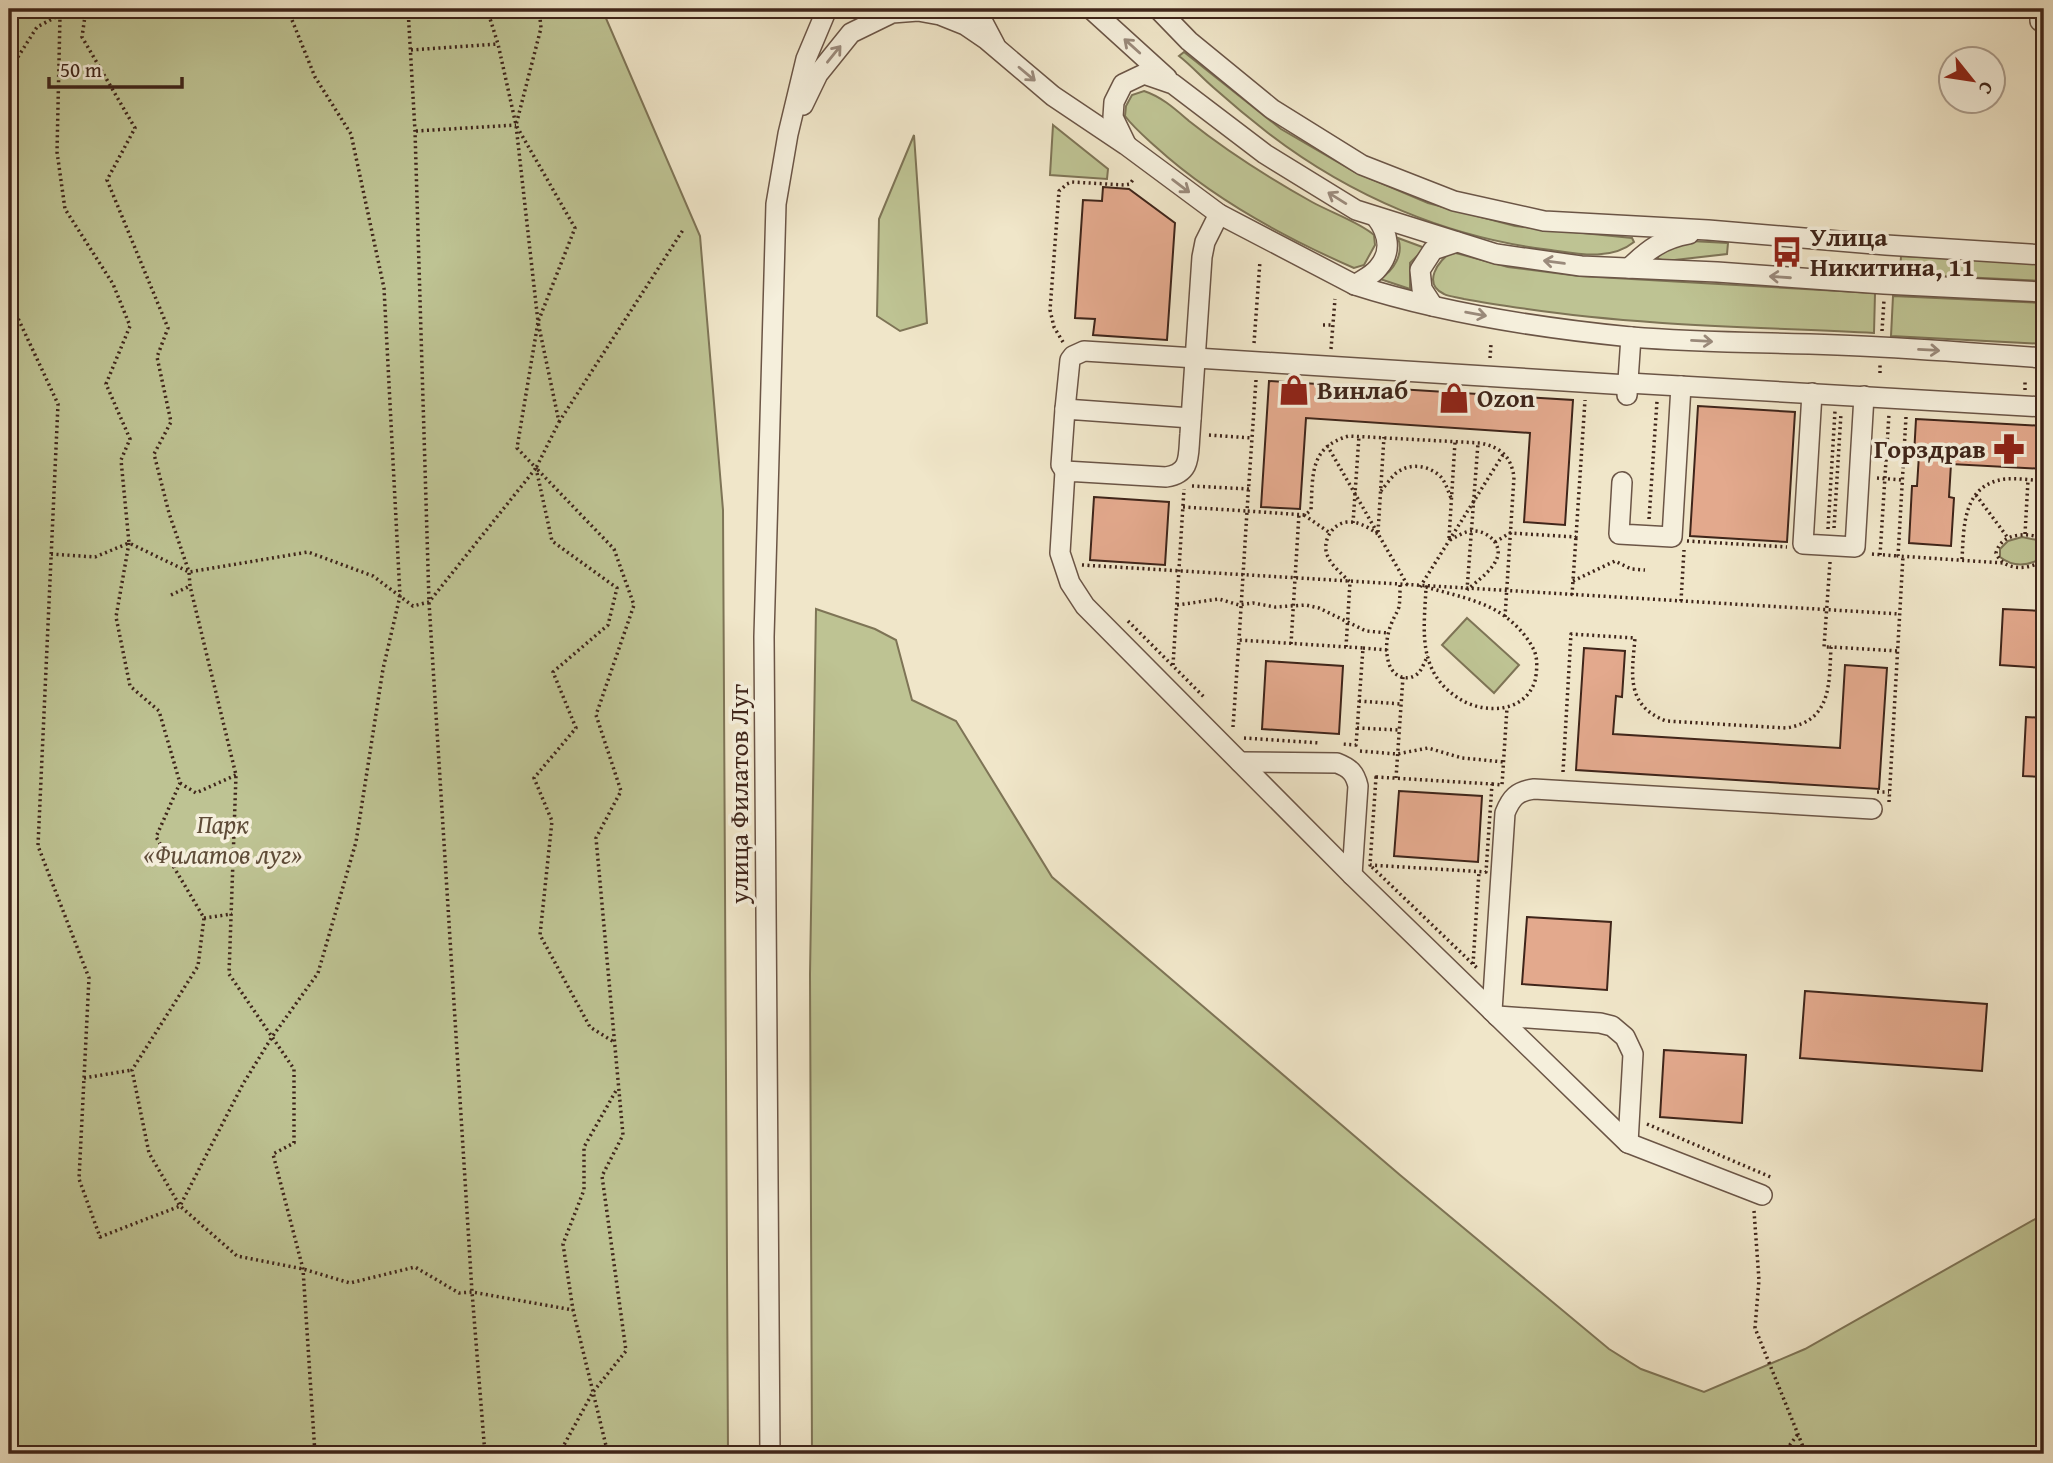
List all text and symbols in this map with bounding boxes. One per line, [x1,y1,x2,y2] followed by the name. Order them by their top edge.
[1124,38,1141,55] one-way arrow
[49,46,182,90] scale bar
[826,46,842,64] one-way arrow
[1938,46,2008,116] north arrow
[60,54,102,85] text: 50 m
[1018,66,1036,82] one-way arrow
[1972,77,2002,100] text: С
[1171,179,1190,193] one-way arrow
[1327,191,1347,205] one-way arrow
[1810,217,1975,286] place label: Улица Никитина, 11
[1770,235,1804,269] bus stop icon: Улица Никитина, 11
[1543,255,1565,268] one-way arrow
[1770,270,1792,283] one-way arrow
[1464,308,1487,321] one-way arrow
[1690,334,1713,347] one-way arrow
[1917,344,1940,357] one-way arrow
[1317,370,1408,409] place label: Винлаб
[1277,373,1311,407] shop icon: Винлаб
[1477,378,1536,417] place label: Ozon
[1437,381,1471,415] shop icon: Ozon
[1874,429,1986,468] place label: Горздрав
[1992,432,2026,466] pharmacy icon: Горздрав
[719,684,758,905] street label: улица Филатов Луг
[144,804,302,873] park label: Парк «Филатов луг»

